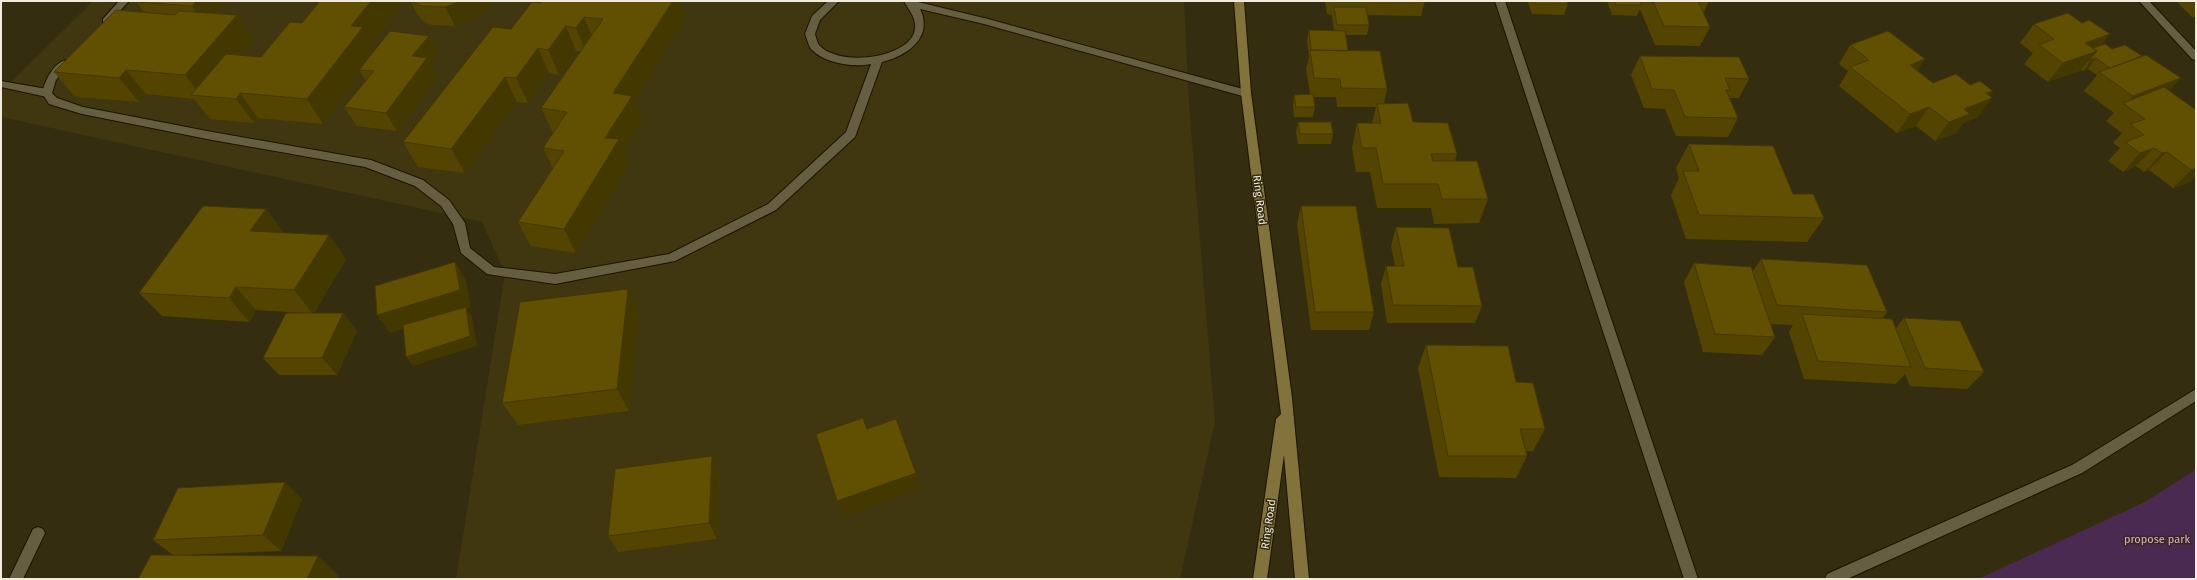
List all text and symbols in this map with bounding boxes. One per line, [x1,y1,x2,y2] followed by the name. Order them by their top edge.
[1250,174,1269,226] street label: Ring Road
[1259,498,1278,550] street label: Ring Road
[2124,533,2190,546] park label: propose park

